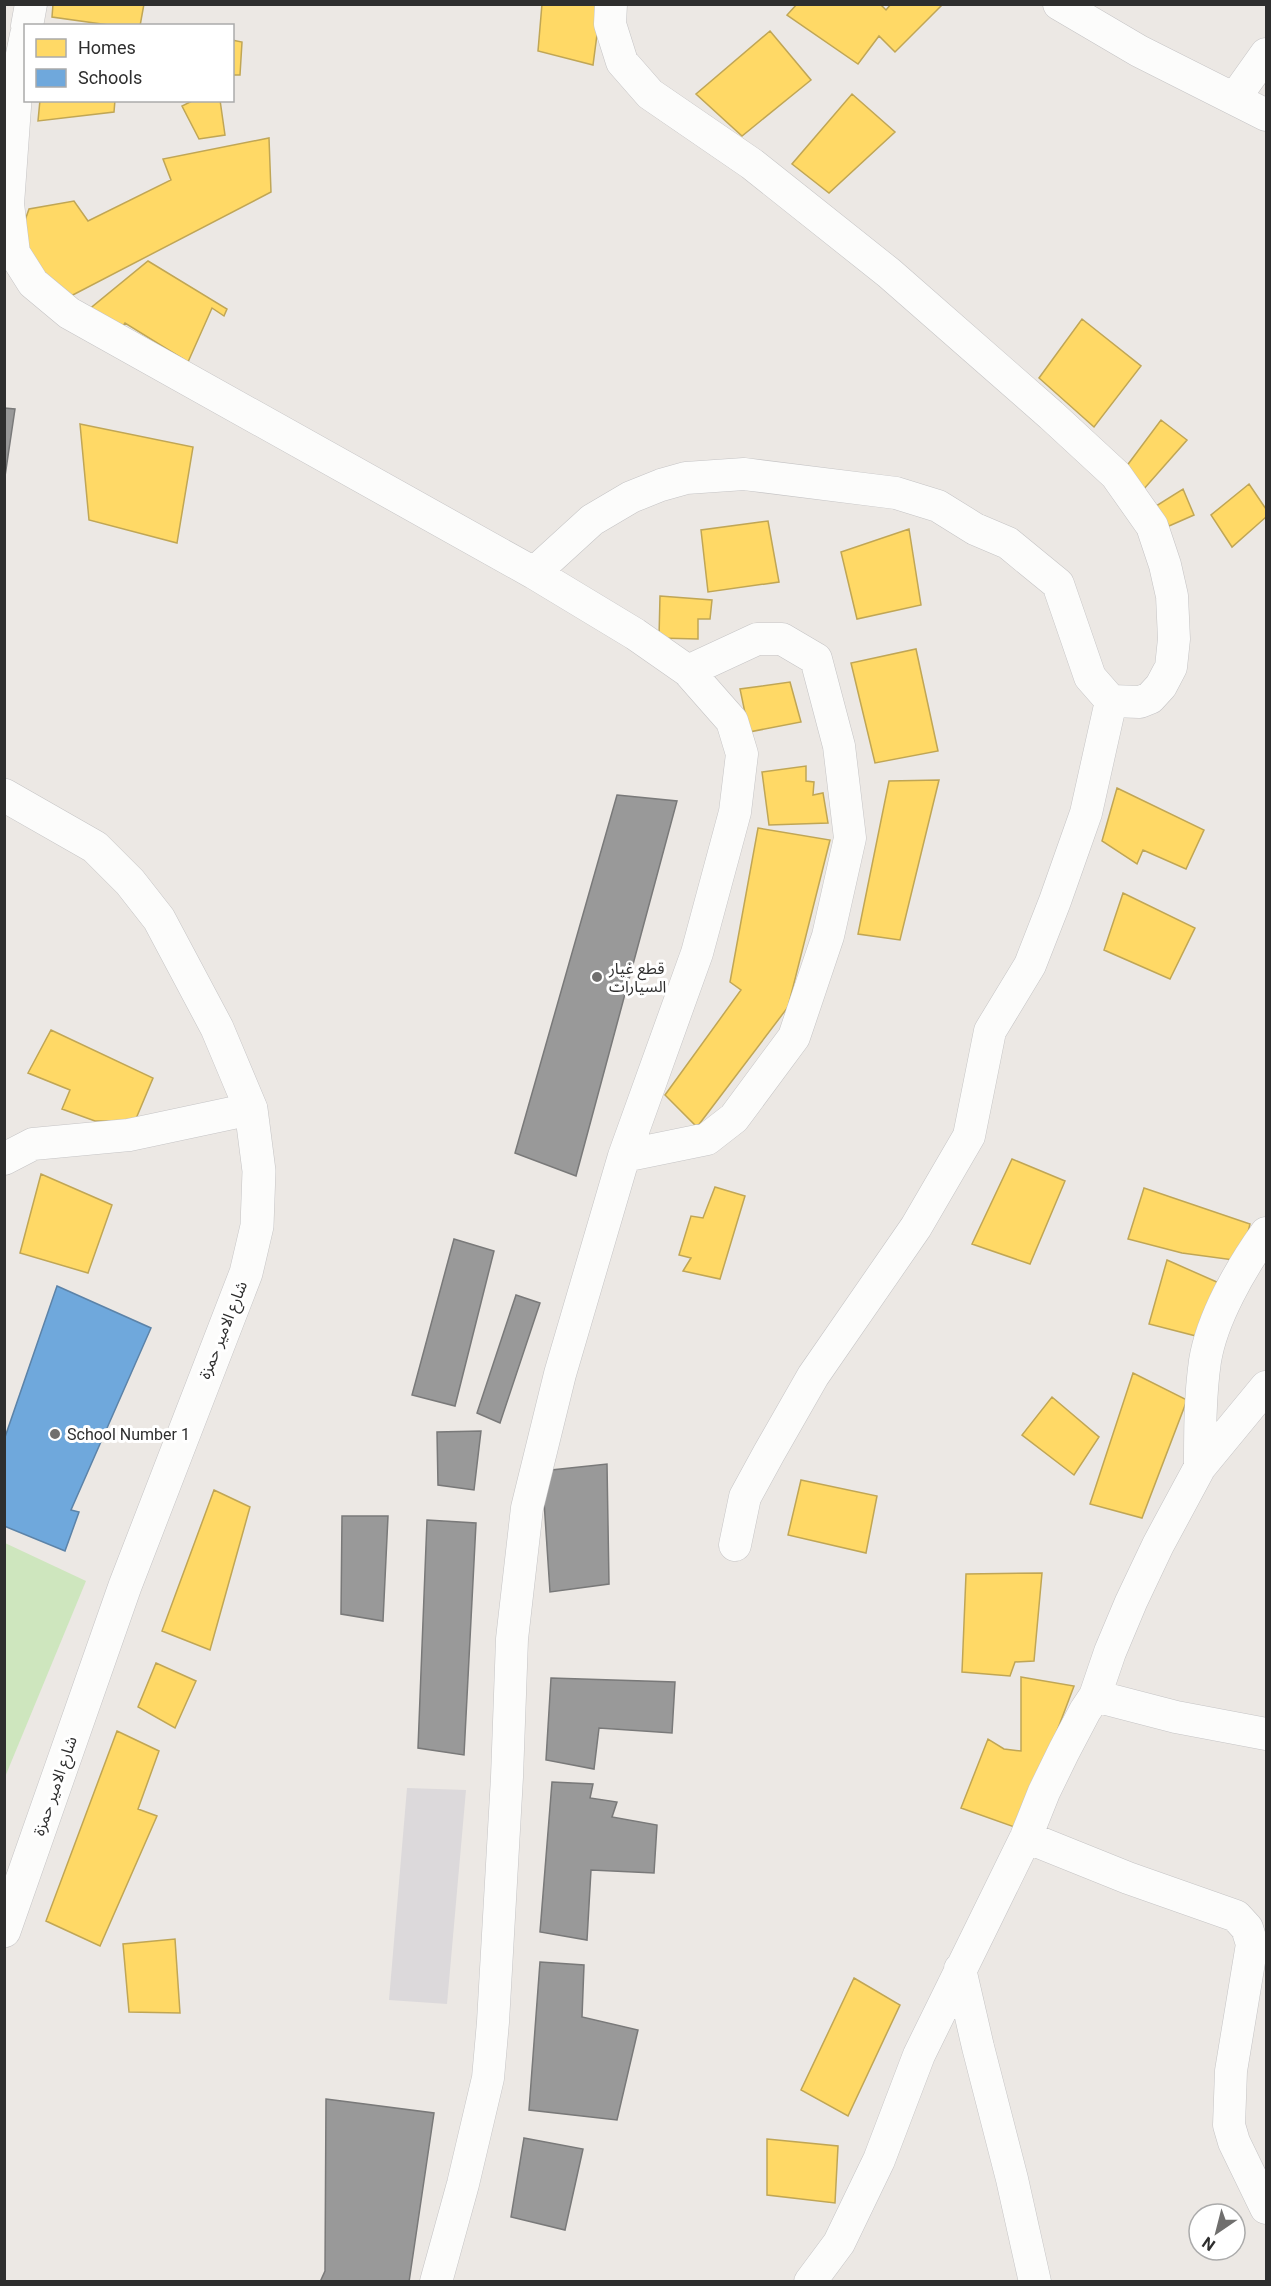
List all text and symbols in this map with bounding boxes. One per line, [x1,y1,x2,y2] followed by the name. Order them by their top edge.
[24,24,234,102] legend
[78,37,136,58] text: Homes
[78,67,142,88] text: Schools
[608,959,666,996] place label: قطع غيار السيارات
[590,970,604,984] marker: قطع غيار السيارات
[195,1278,254,1383] street label: شارع الامير حمزة
[67,1425,190,1444] place label: School Number 1
[48,1427,62,1441] marker: School Number 1
[29,1734,84,1839] street label: شارع الامير حمزة
[1187,2202,1247,2262] north arrow
[1199,2233,1219,2255] text: N

